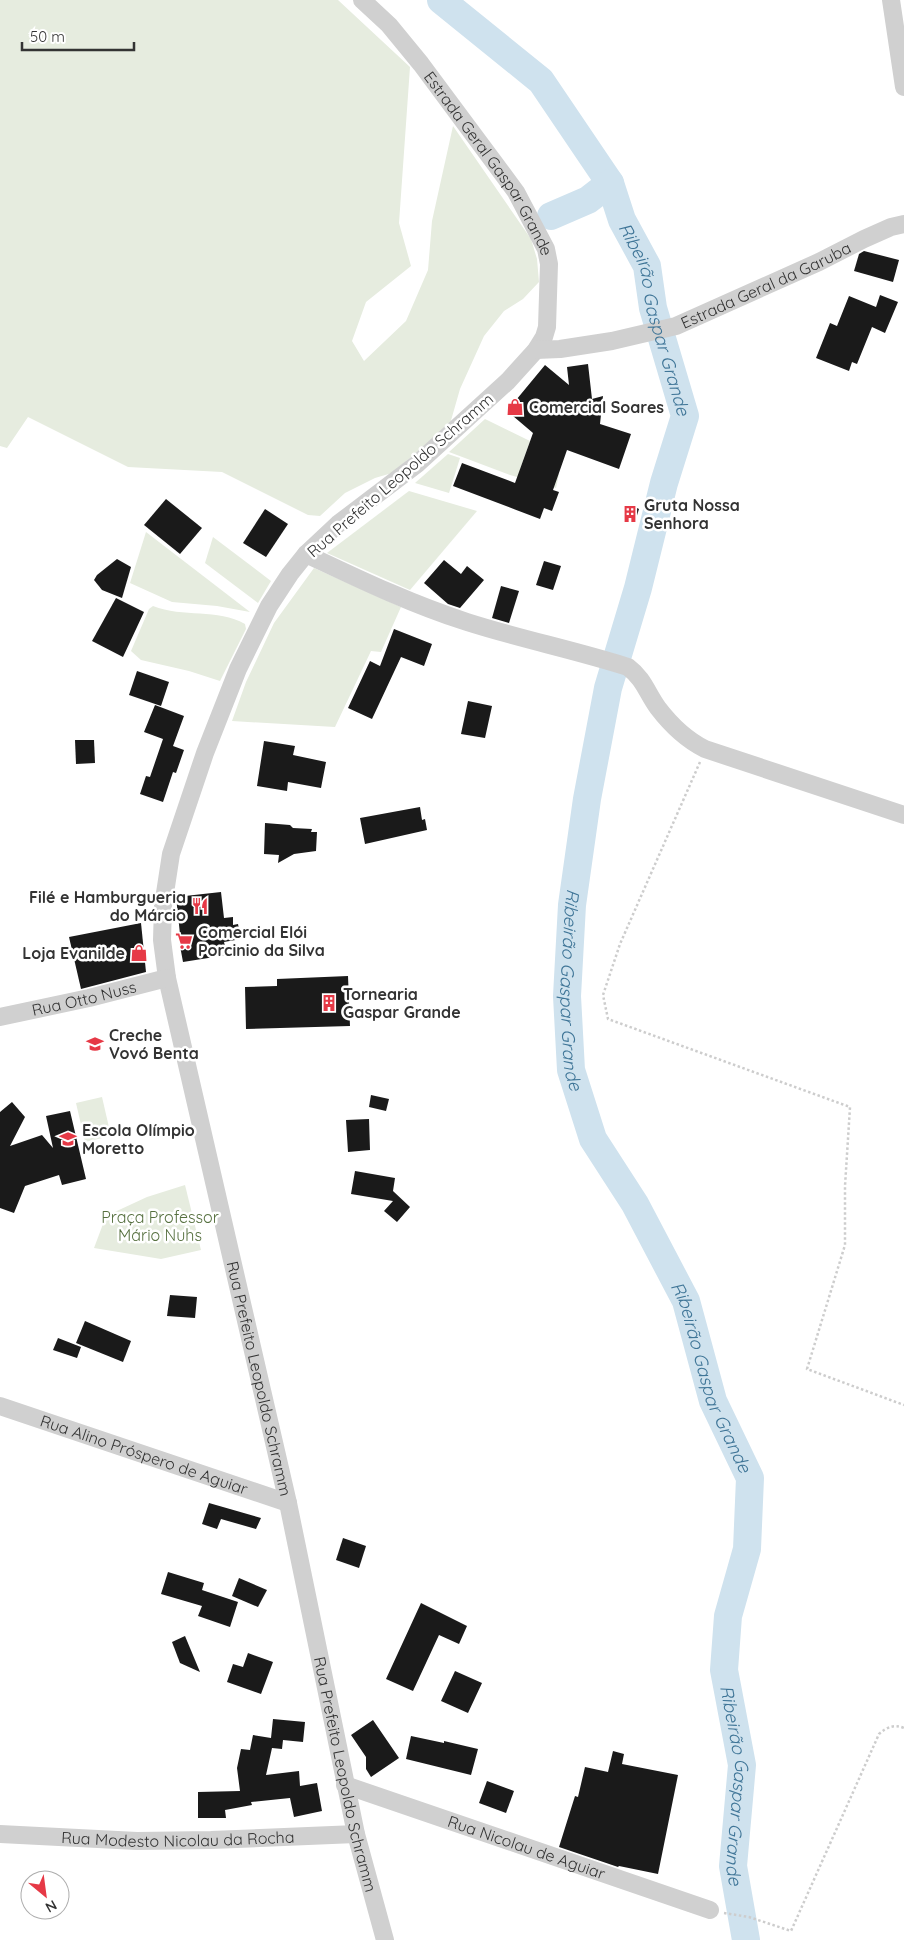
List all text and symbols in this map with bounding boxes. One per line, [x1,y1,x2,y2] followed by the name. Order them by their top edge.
[22,20,135,52] scale bar
[30,27,65,46] text: 50 m
[420,67,557,257] street label: Estrada Geral Gaspar Grande
[614,218,696,419] water label: Ribeirão Gaspar Grande
[678,237,854,333] street label: Estrada Geral da Garuba
[303,389,497,561] street label: Rua Prefeito Leopoldo Schramm
[505,397,525,417] shop icon: Comercial Soares
[529,397,664,417] place label: Comercial Soares
[644,495,740,533] place label: Gruta Nossa Senhora
[620,504,640,524] building icon: Gruta Nossa Senhora
[29,887,186,925] place label: Filé e Hamburgueria do Márcio
[555,888,588,1094] water label: Ribeirão Gaspar Grande
[190,896,210,916] restaurant icon: Filé e Hamburgueria do Márcio
[198,922,325,960] place label: Comercial Elói Porcinio da Silva
[174,931,194,951] supermarket icon: Comercial Elói Porcinio da Silva
[22,943,125,963] place label: Loja Evanilde
[129,943,149,963] shop icon: Loja Evanilde
[30,976,138,1020] street label: Rua Otto Nuss
[343,984,461,1022] place label: Tornearia Gaspar Grande
[319,993,339,1013] building icon: Tornearia Gaspar Grande
[109,1025,199,1063] place label: Creche Vovó Benta
[85,1034,105,1054] school or university icon: Creche Vovó Benta
[82,1120,195,1158] place label: Escola Olímpio Moretto
[58,1129,78,1149] school or university icon: Escola Olímpio Moretto
[101,1207,219,1245] park label: Praça Professor Mário Nuhs
[223,1259,296,1498] street label: Rua Prefeito Leopoldo Schramm
[666,1277,757,1477] water label: Ribeirão Gaspar Grande
[38,1410,250,1499] street label: Rua Alino Próspero de Aguiar
[310,1655,381,1894] street label: Rua Prefeito Leopoldo Schramm
[716,1683,755,1888] water label: Ribeirão Gaspar Grande
[445,1811,608,1883] street label: Rua Nicolau de Aguiar
[61,1827,295,1851] street label: Rua Modesto Nicolau da Rocha
[20,1870,70,1920] north arrow
[42,1896,60,1917] text: N

